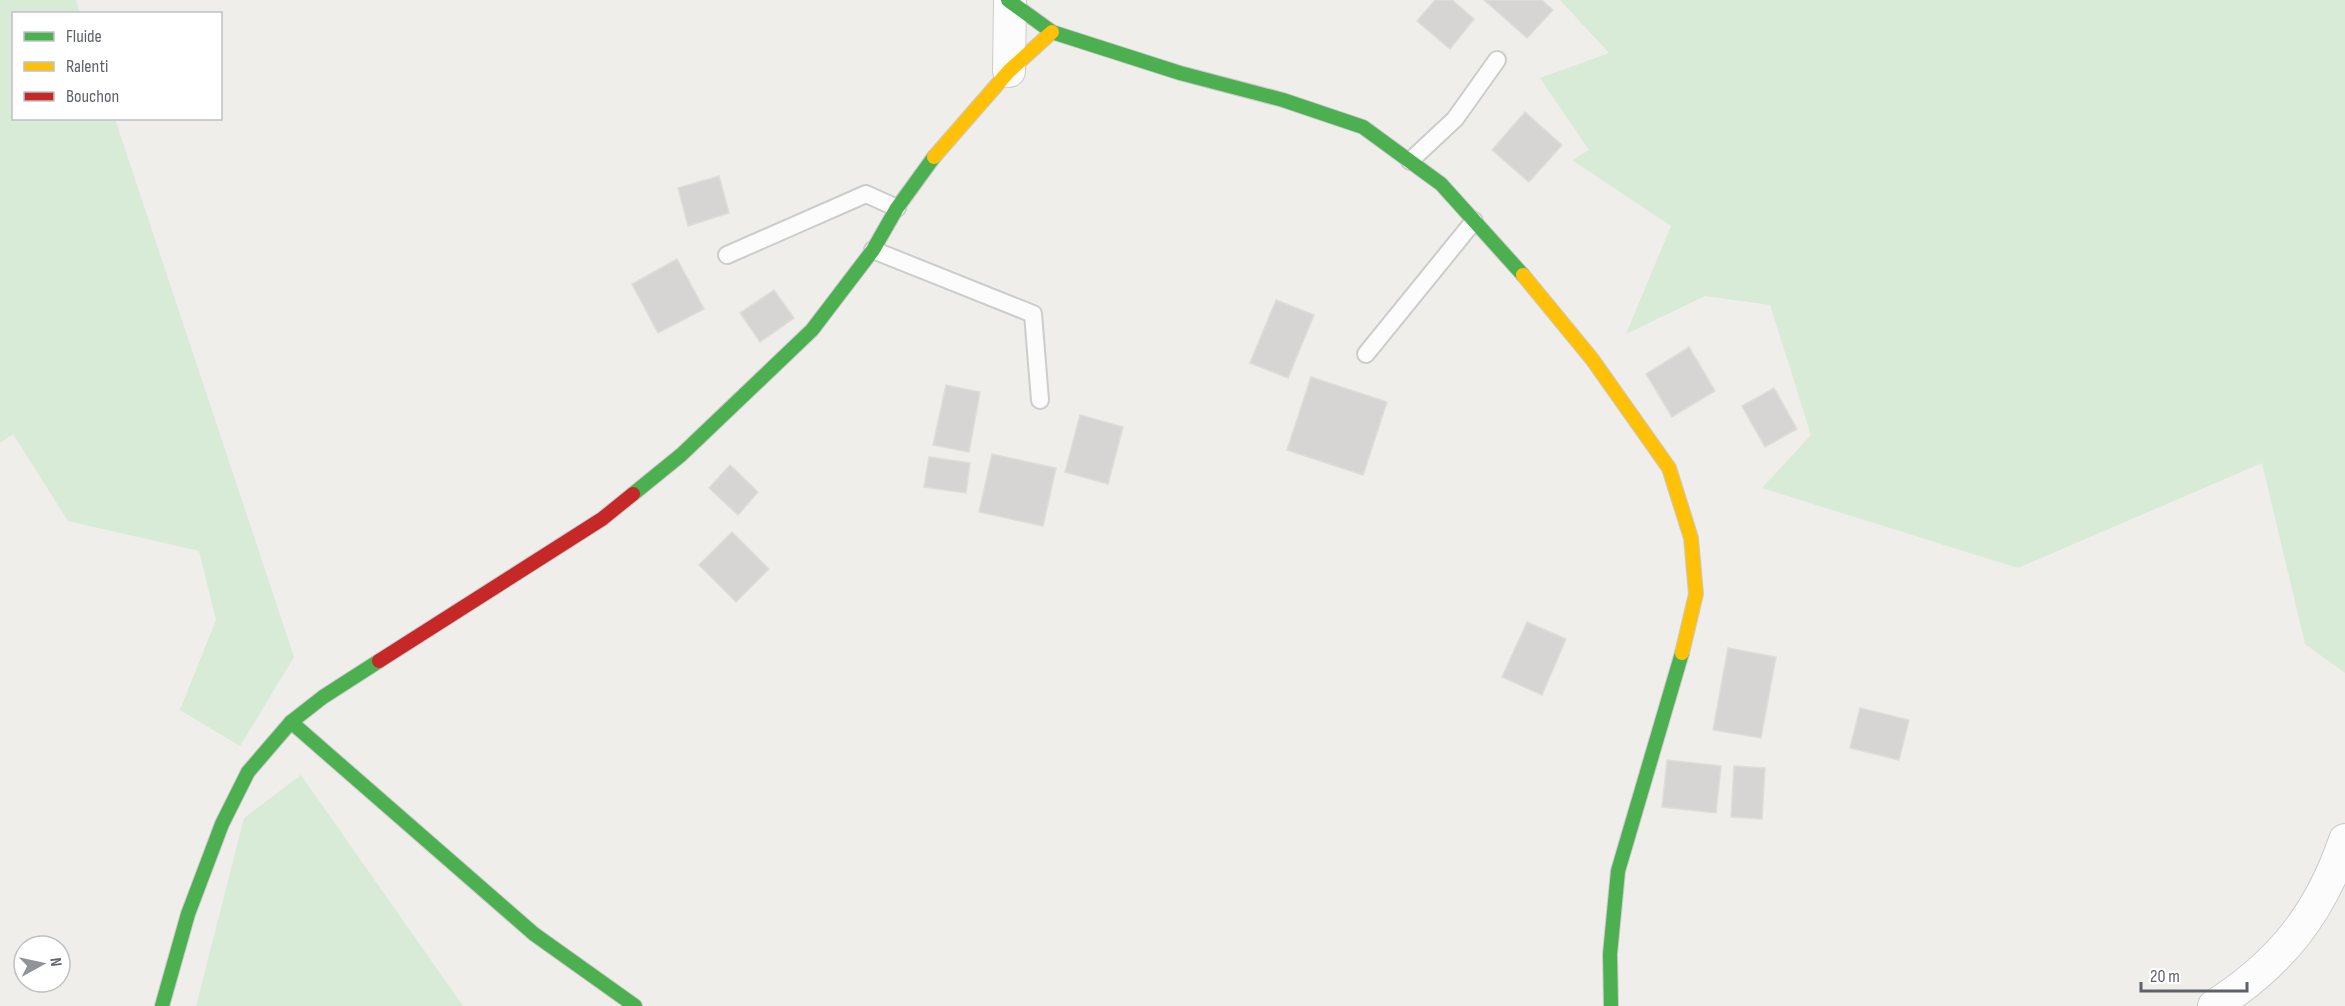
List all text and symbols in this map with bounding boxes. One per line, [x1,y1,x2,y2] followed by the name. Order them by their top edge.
[12,12,222,120] legend
[66,26,102,47] text: Fluide
[66,56,108,77] text: Ralenti
[66,86,119,107] text: Bouchon
[12,934,72,994] north arrow
[2141,955,2248,993] scale bar
[45,957,65,968] text: N
[2150,966,2180,987] text: 20 m

